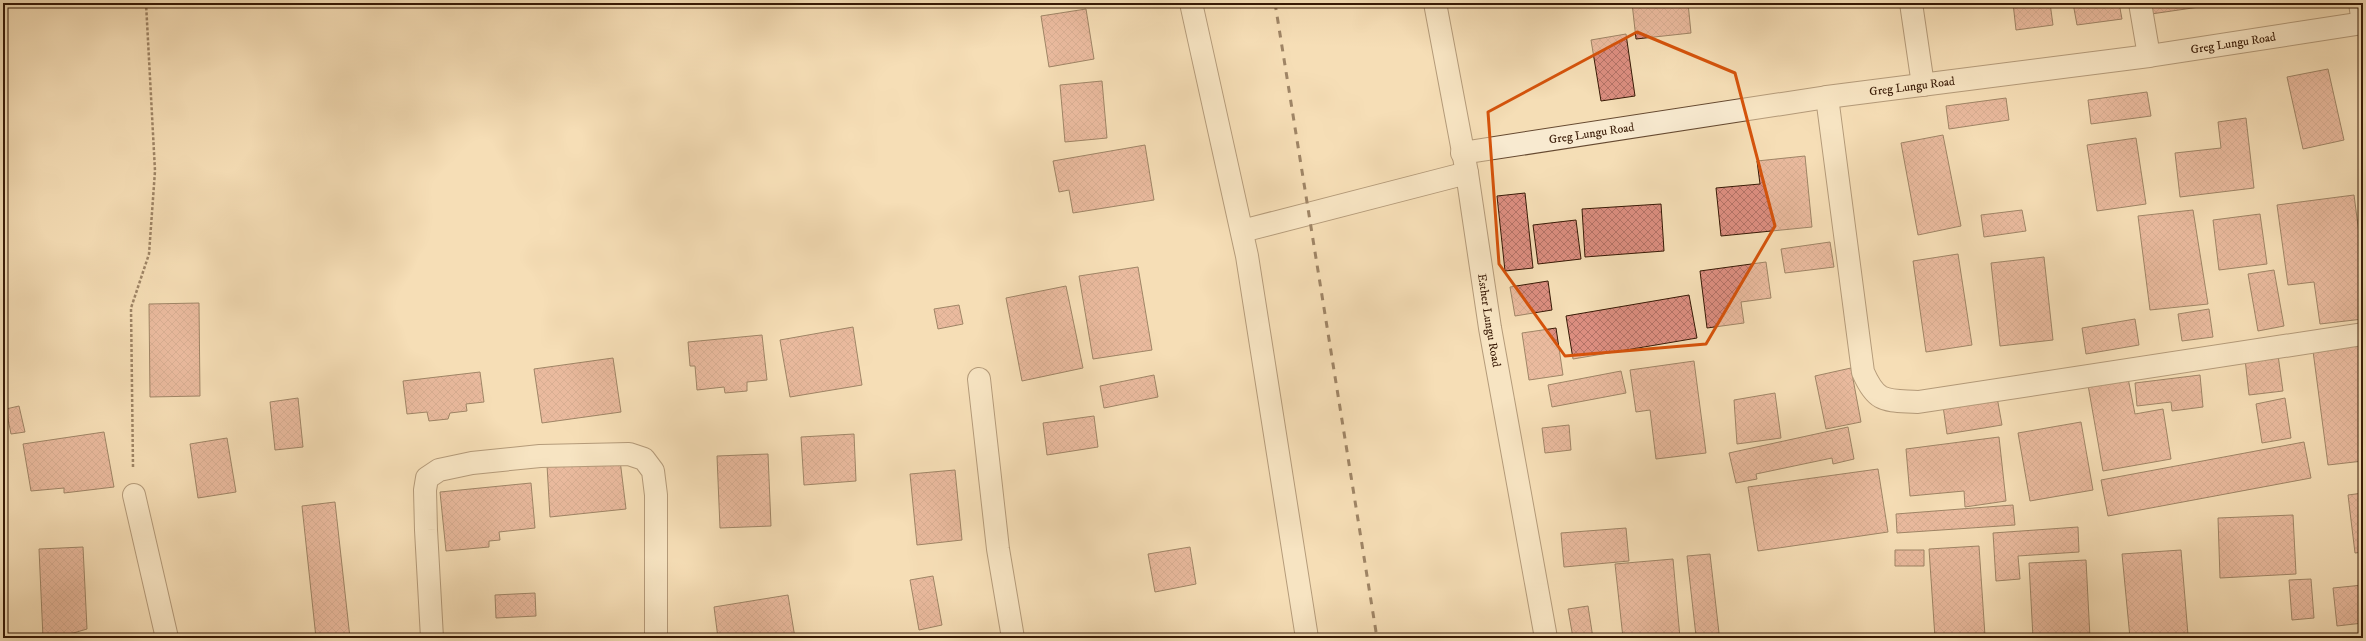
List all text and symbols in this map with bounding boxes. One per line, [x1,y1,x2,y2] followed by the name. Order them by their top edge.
[2189,29,2277,57] street label: Greg Lungu Road
[1868,73,1956,99] street label: Greg Lungu Road
[1548,119,1635,147] street label: Greg Lungu Road
[1475,273,1504,368] street label: Esther Lungu Road

